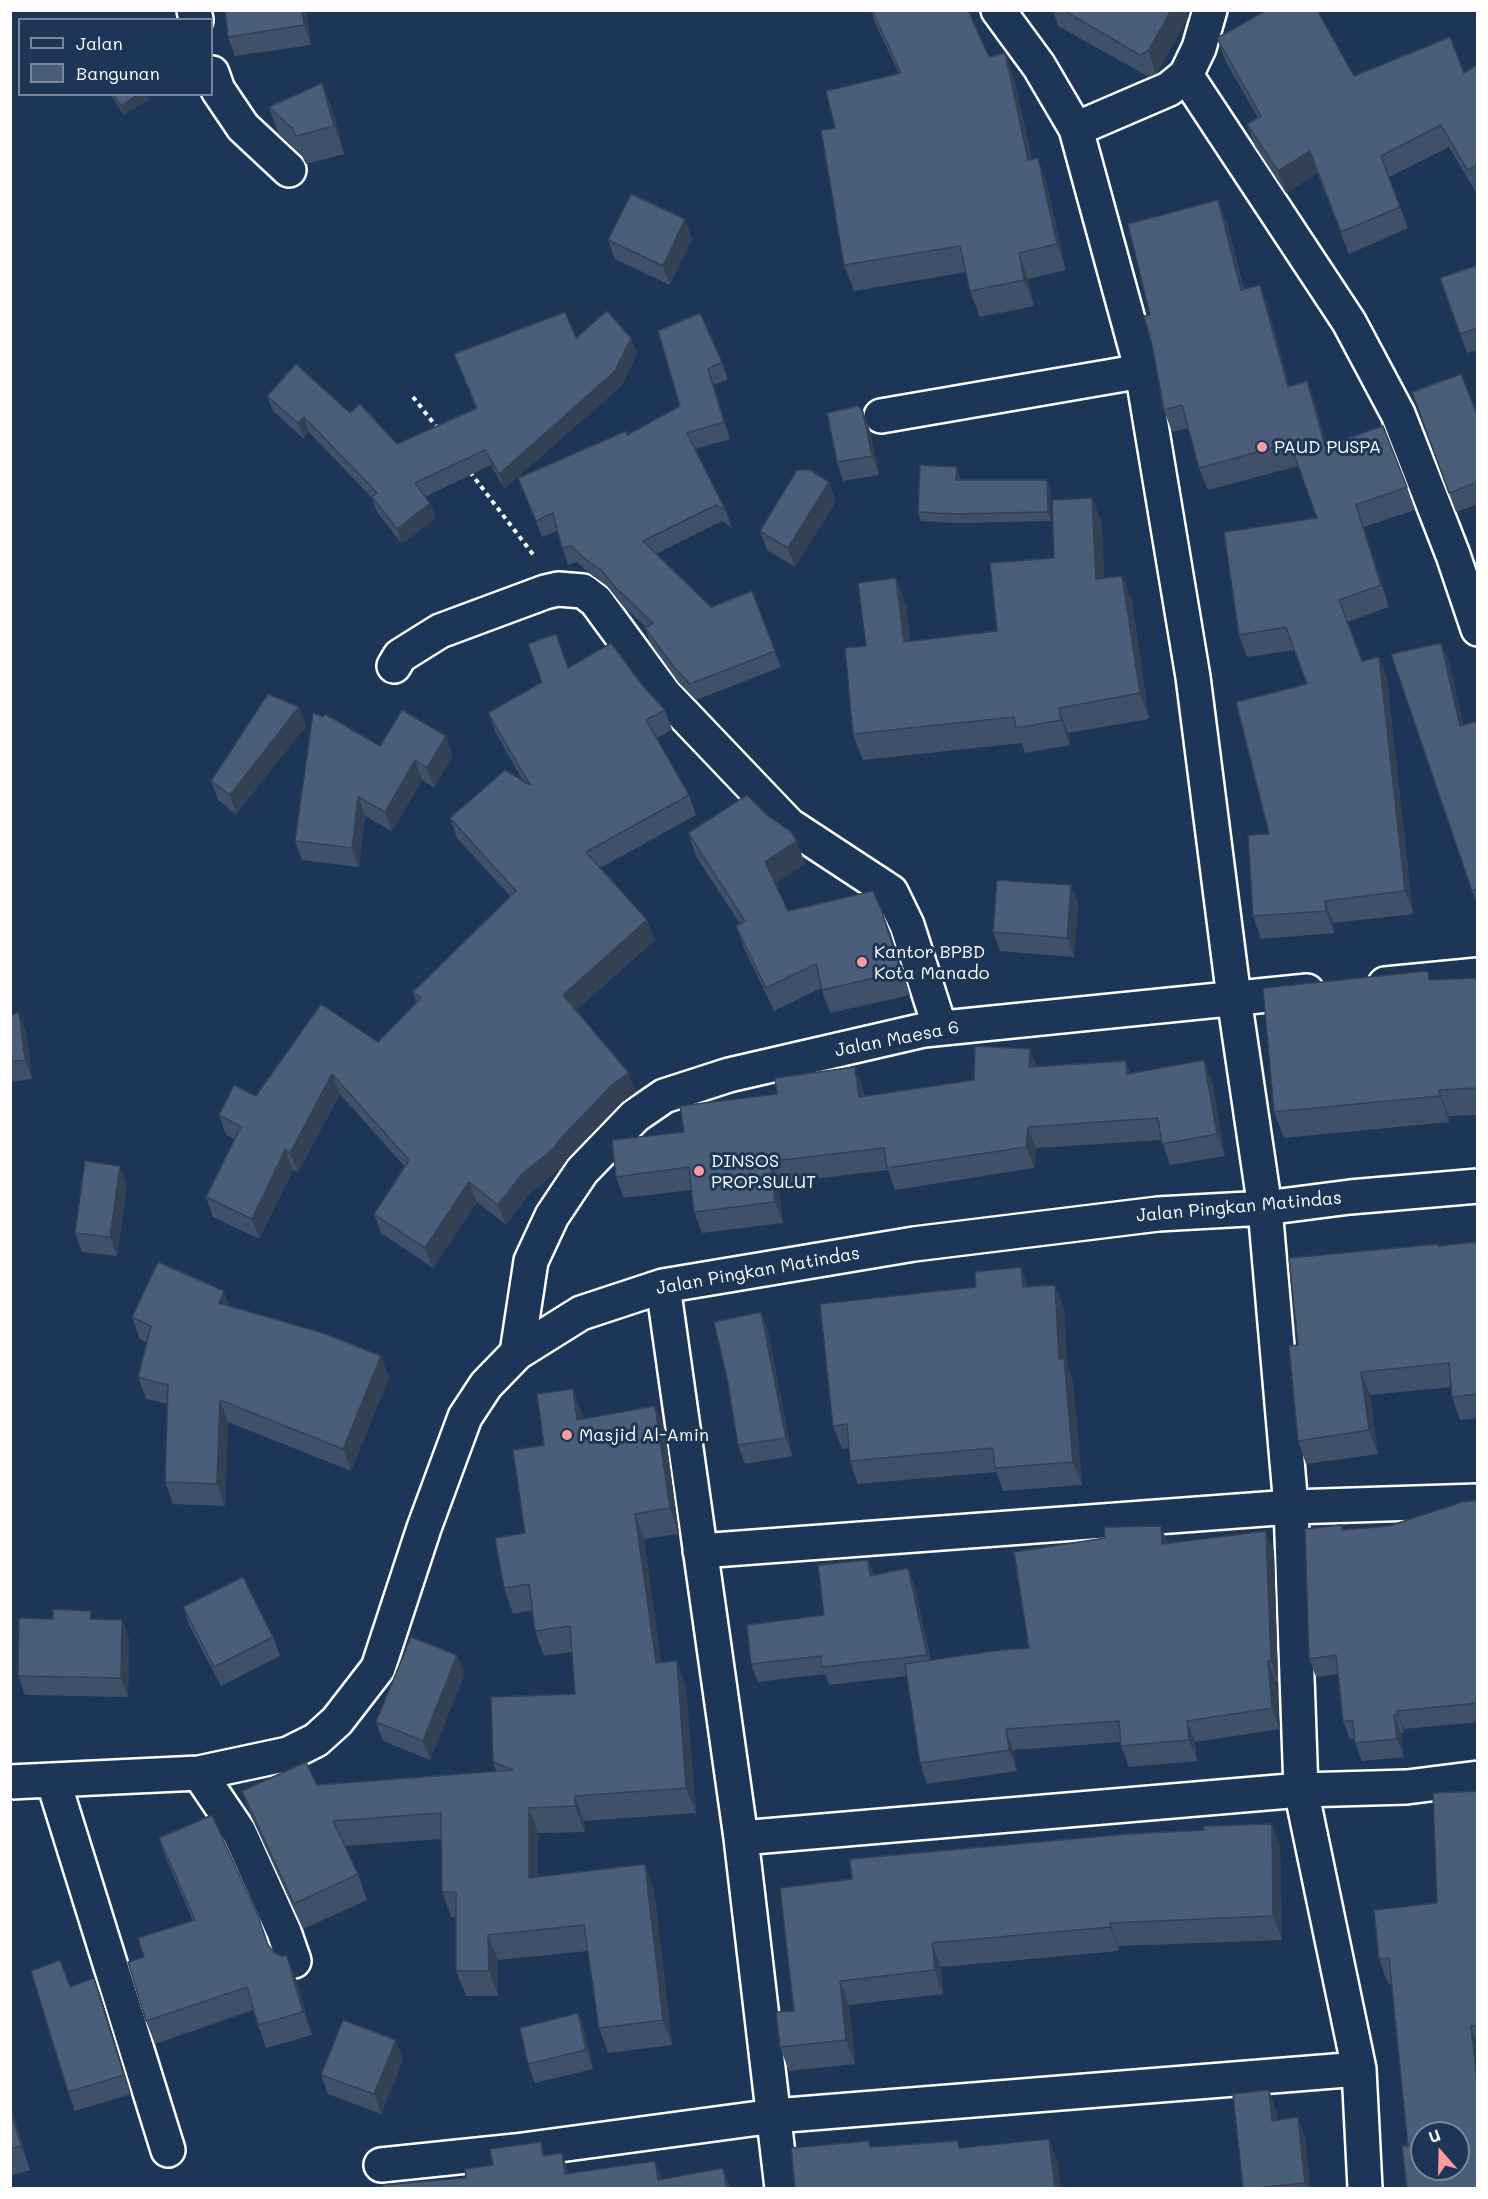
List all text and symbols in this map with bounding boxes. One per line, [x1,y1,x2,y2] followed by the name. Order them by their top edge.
[18,18,213,96] legend
[76,31,123,55] text: Jalan
[76,61,160,85] text: Bangunan
[1274,436,1381,458] place label: PAUD PUSPA
[1255,440,1269,454] marker: PAUD PUSPA
[874,941,989,984] place label: Kantor BPBD Kota Manado
[855,955,869,969] marker: Kantor BPBD Kota Manado
[833,1016,961,1062] street label: Jalan Maesa 6
[711,1150,816,1192] place label: DINSOS PROP.SULUT
[692,1164,706,1178] marker: DINSOS PROP.SULUT
[1135,1187,1343,1227] street label: Jalan Pingkan Matindas
[655,1242,861,1300] street label: Jalan Pingkan Matindas
[579,1424,709,1446] place label: Masjid Al-Amin
[560,1428,574,1442] marker: Masjid Al-Amin
[1410,2121,1470,2181] north arrow
[1425,2124,1443,2147] text: U

